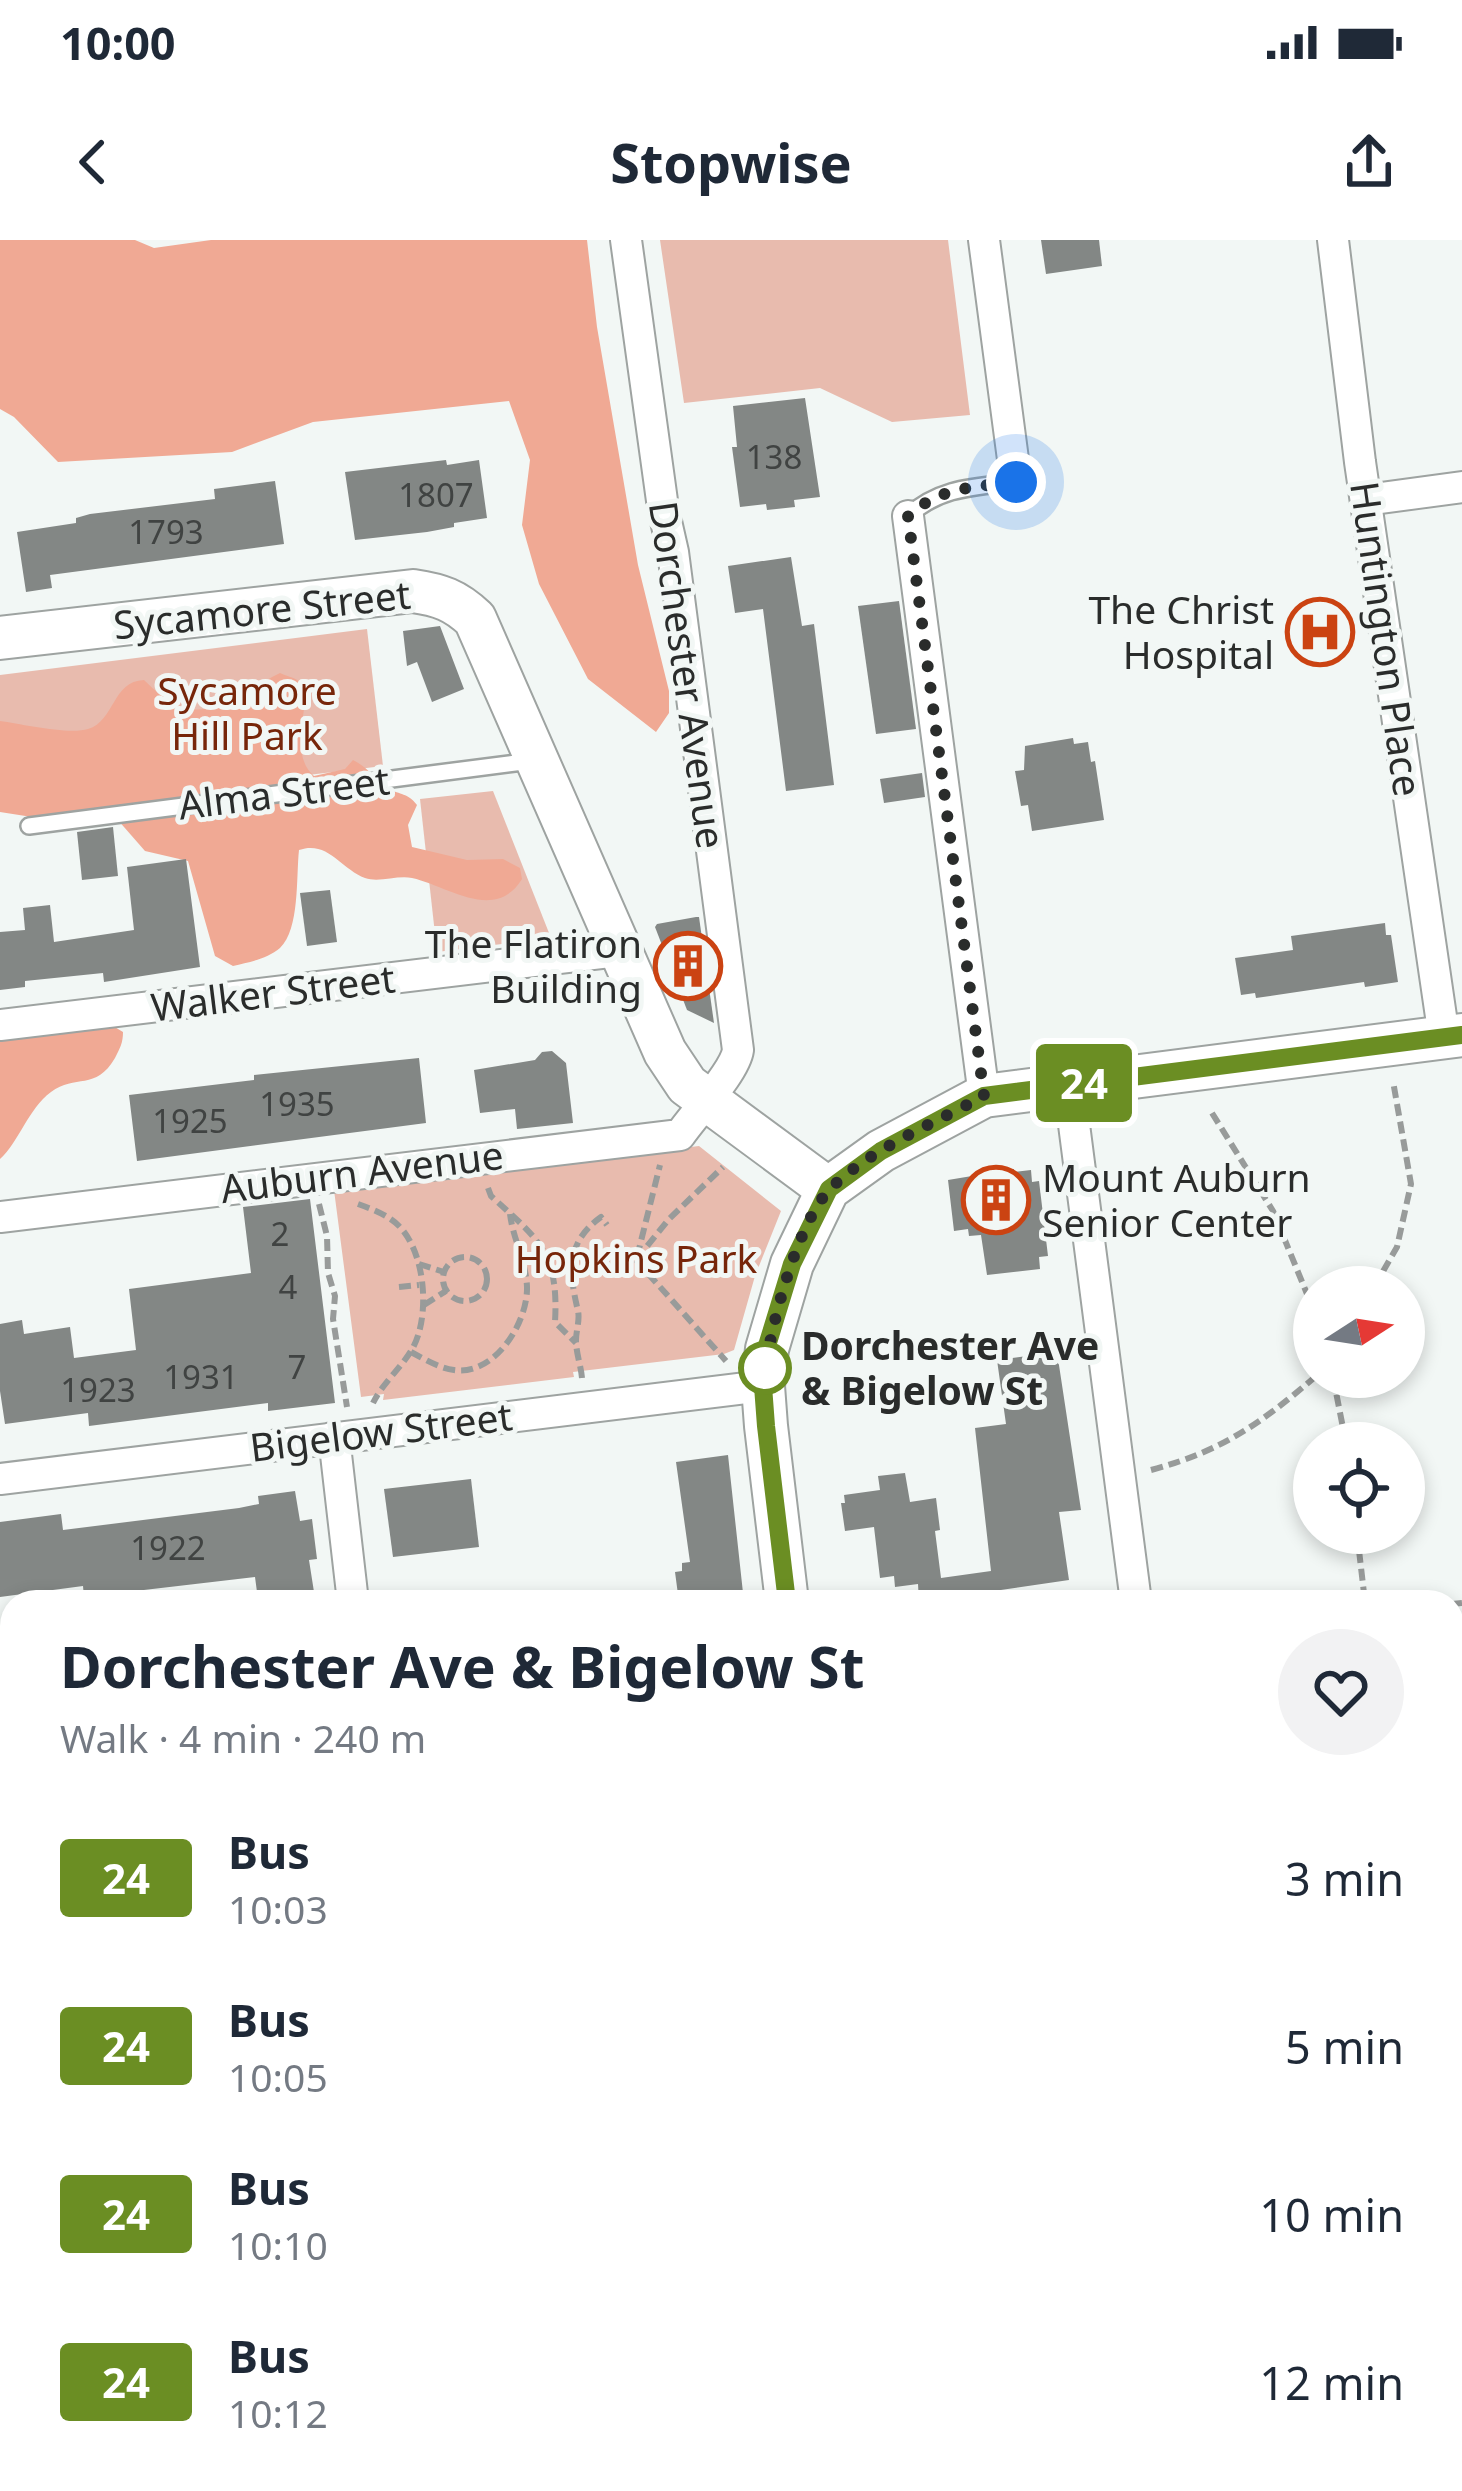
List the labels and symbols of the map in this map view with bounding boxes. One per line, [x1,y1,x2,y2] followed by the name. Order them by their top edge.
[746,434,802,479] house number: 138
[986,452,1046,512] your location
[398,472,474,517] house number: 1807
[1339,478,1436,800] street label: Huntington Place
[638,498,739,852] street label: Dorchester Avenue
[128,509,204,554] house number: 1793
[111,567,413,650] street label: Sycamore Street
[1088,582,1274,680] place label: The Christ Hospital
[1285,597,1355,667] hospital icon: The Christ Hospital
[157,663,337,761] park label: Sycamore Hill Park
[175,752,392,831] street label: Alma Street
[425,916,642,1014] place label: The Flatiron Building
[653,931,723,1001] building icon: The Flatiron Building
[148,950,398,1033] street label: Walker Street
[1030,1044,1138,1122] line badge: 24
[259,1081,335,1126] house number: 1935
[152,1098,228,1143] house number: 1925
[217,1127,506,1214] street label: Auburn Avenue
[1042,1150,1311,1248] place label: Mount Auburn Senior Center
[961,1165,1031,1235] building icon: Mount Auburn Senior Center
[271,1211,289,1256] house number: 2
[515,1231,758,1284] park label: Hopkins Park
[279,1264,298,1309] house number: 4
[1293,1266,1425,1398] north arrow
[801,1318,1099,1416] place label: Dorchester Ave & Bigelow St
[740,1343,790,1393] marker: Dorchester Ave & Bigelow St
[288,1344,306,1389] house number: 7
[163,1354,239,1399] house number: 1931
[60,1367,136,1412] house number: 1923
[247,1388,515,1473] street label: Bigelow Street
[130,1525,206,1570] house number: 1922

